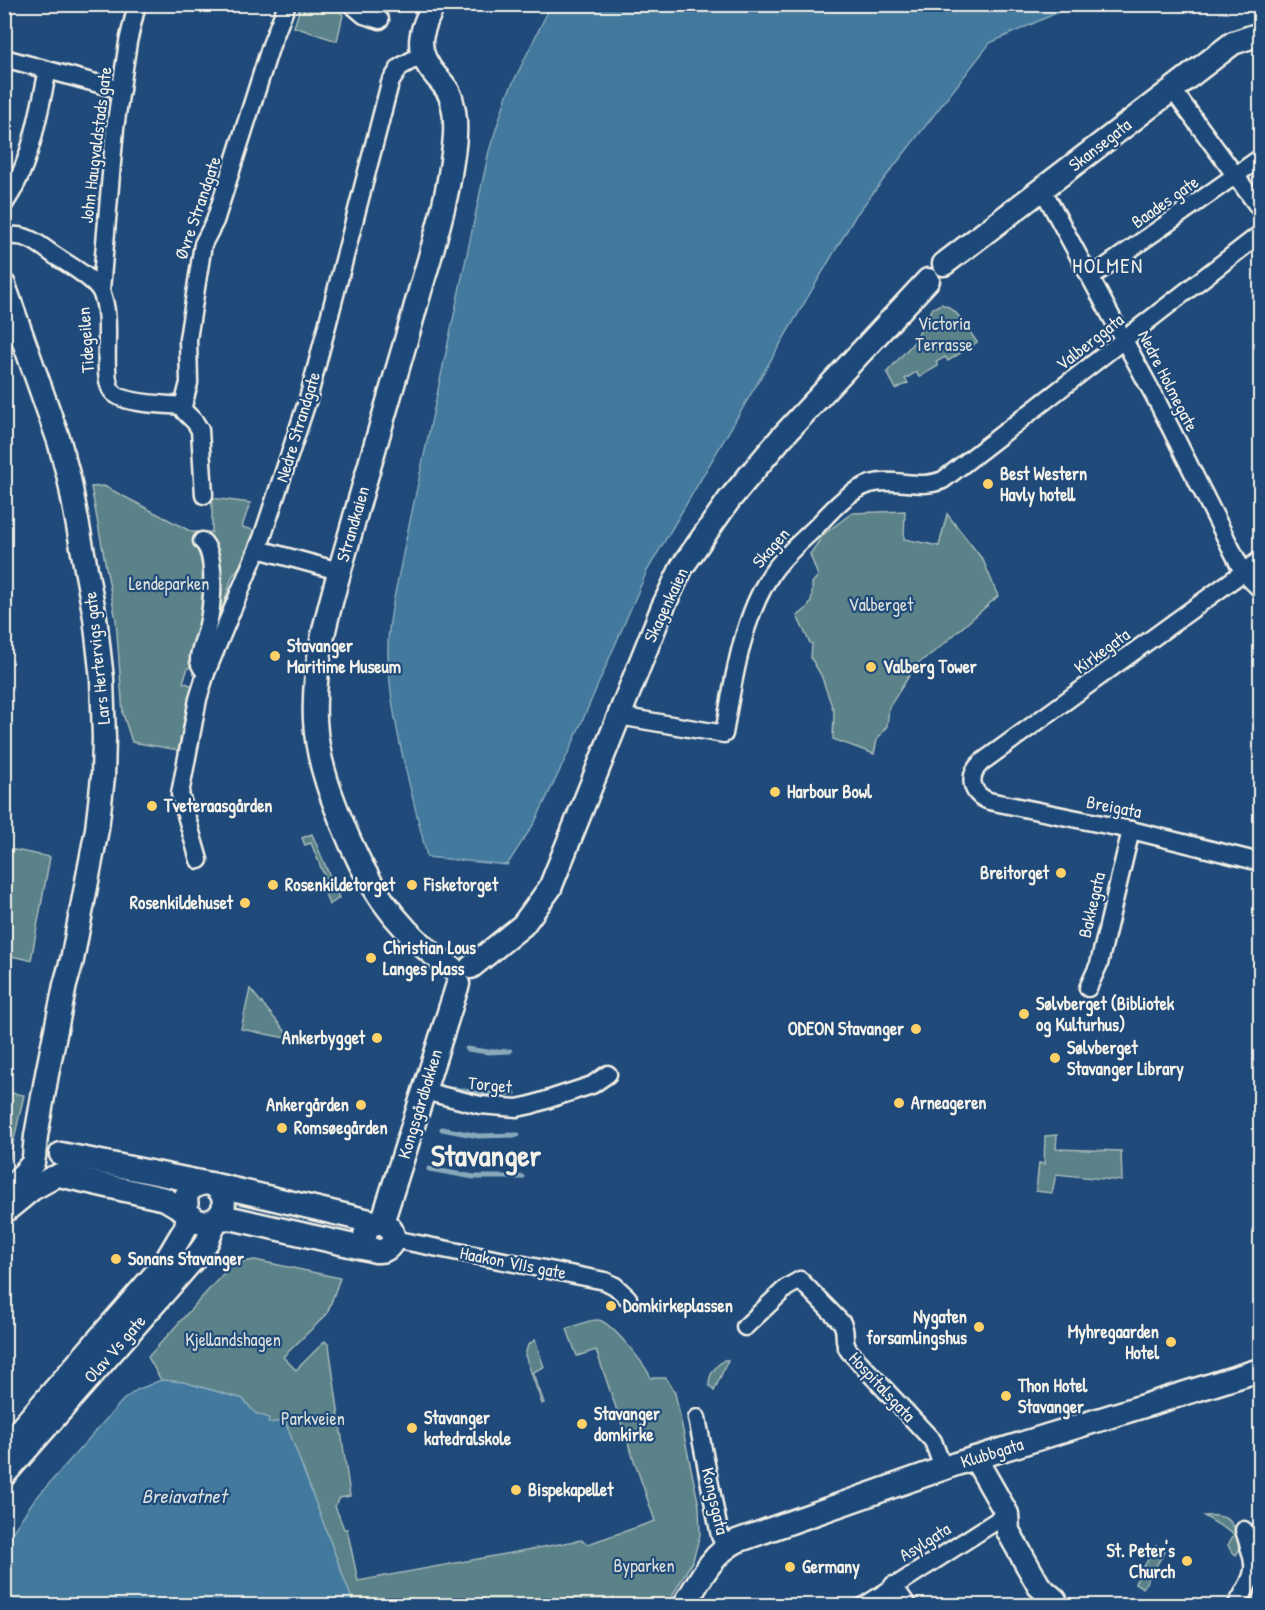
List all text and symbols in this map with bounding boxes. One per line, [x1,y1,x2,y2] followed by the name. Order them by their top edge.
[74,65,117,224] street label: John Haugvaldstads gate
[1063,112,1136,177] street label: Skansegata
[168,153,227,263] street label: Øvre Strandgate
[1126,169,1203,234] street label: Baades gate
[1072,251,1144,280] district label: HOLMEN
[71,306,100,374] street label: Tidegeilen
[1051,307,1129,376] street label: Valberggata
[915,311,973,357] park label: Victoria Terrasse
[1132,326,1205,436] street label: Nedre Holmegate
[269,369,326,485] street label: Nedre Strandgate
[1000,461,1087,508] place label: Best Western Havly hotell
[981,477,995,491] marker: Best Western Havly hotell
[330,483,375,565] street label: Strandkaien
[746,522,795,573] street label: Skagen
[637,563,694,646] street label: Skagenkaien
[129,571,209,596] park label: Lendeparken
[77,590,116,726] street label: Lars Hertervigs gate
[849,592,914,617] park label: Valberget
[1069,622,1135,679] street label: Kirkegata
[287,633,401,679] place label: Stavanger Maritime Museum
[268,649,282,663] marker: Stavanger Maritime Museum
[883,654,977,680] place label: Valberg Tower
[864,660,878,674] marker: Valberg Tower
[787,779,873,804] place label: Harbour Bowl
[768,785,782,799] marker: Harbour Bowl
[1084,789,1144,824] street label: Breigata
[163,793,272,819] place label: Tveteraasgården
[145,799,159,813] marker: Tveteraasgården
[980,860,1050,886] place label: Breitorget
[1054,866,1068,880] marker: Breitorget
[1072,870,1111,940] street label: Bakkegata
[285,872,396,898] place label: Rosenkildetorget
[423,872,499,898] place label: Fisketorget
[266,878,280,892] marker: Rosenkildetorget
[405,878,419,892] marker: Fisketorget
[130,890,234,915] place label: Rosenkildehuset
[238,896,252,910] marker: Rosenkildehuset
[383,935,476,982] place label: Christian Lous Langes plass
[364,951,378,965] marker: Christian Lous Langes plass
[1036,991,1175,1038] place label: Sølvberget (Bibliotek og Kulturhus)
[1017,1007,1031,1021] marker: Sølvberget (Bibliotek og Kulturhus)
[788,1016,904,1042] place label: ODEON Stavanger
[909,1022,923,1036] marker: ODEON Stavanger
[282,1025,366,1051] place label: Ankerbygget
[370,1031,384,1045] marker: Ankerbygget
[1067,1035,1184,1082] place label: Sølvberget Stavanger Library
[391,1046,448,1162] street label: Kongsgårdbakken
[1048,1051,1062,1065] marker: Sølvberget Stavanger Library
[467,1070,514,1099] street label: Torget
[911,1090,986,1116] place label: Arneageren
[266,1092,349,1118] place label: Ankergården
[892,1096,906,1110] marker: Arneageren
[354,1098,368,1112] marker: Ankergården
[294,1115,388,1141] place label: Romsøegården
[275,1121,289,1135] marker: Romsøegården
[431,1135,541,1176] district label: Stavanger
[458,1240,568,1285] street label: Haakon VIIs gate
[128,1246,244,1272] place label: Sonans Stavanger
[109,1252,123,1266] marker: Sonans Stavanger
[623,1293,733,1319] place label: Domkirkeplassen
[604,1299,618,1313] marker: Domkirkeplassen
[867,1304,967,1351] place label: Nygaten forsamlingshus
[78,1309,151,1388] street label: Olav Vs gate
[1068,1319,1160,1365] place label: Myhregaarden Hotel
[972,1320,986,1334] marker: Nygaten forsamlingshus
[185,1327,281,1352] park label: Kjellandshagen
[1164,1335,1178,1349] marker: Myhregaarden Hotel
[843,1346,921,1427] street label: Hospitalsgata
[1017,1373,1089,1420] place label: Thon Hotel Stavanger
[999,1389,1013,1403] marker: Thon Hotel Stavanger
[594,1401,660,1447] place label: Stavanger domkirke
[424,1405,512,1451] place label: Stavanger katedralskole
[281,1406,345,1431] park label: Parkveien
[575,1417,589,1431] marker: Stavanger domkirke
[405,1421,419,1435] marker: Stavanger katedralskole
[957,1431,1026,1474] street label: Klubbgata
[696,1465,735,1537] street label: Kongsgata
[528,1477,614,1503] place label: Bispekapellet
[142,1482,229,1509] water label: Breiavatnet
[509,1483,523,1497] marker: Bispekapellet
[894,1516,955,1567] street label: Asylgata
[1107,1538,1175,1584] place label: St. Peter's Church
[613,1553,675,1578] park label: Byparken
[802,1554,860,1580] place label: Germany
[1180,1554,1194,1568] marker: St. Peter's Church
[783,1560,797,1574] marker: Germany

